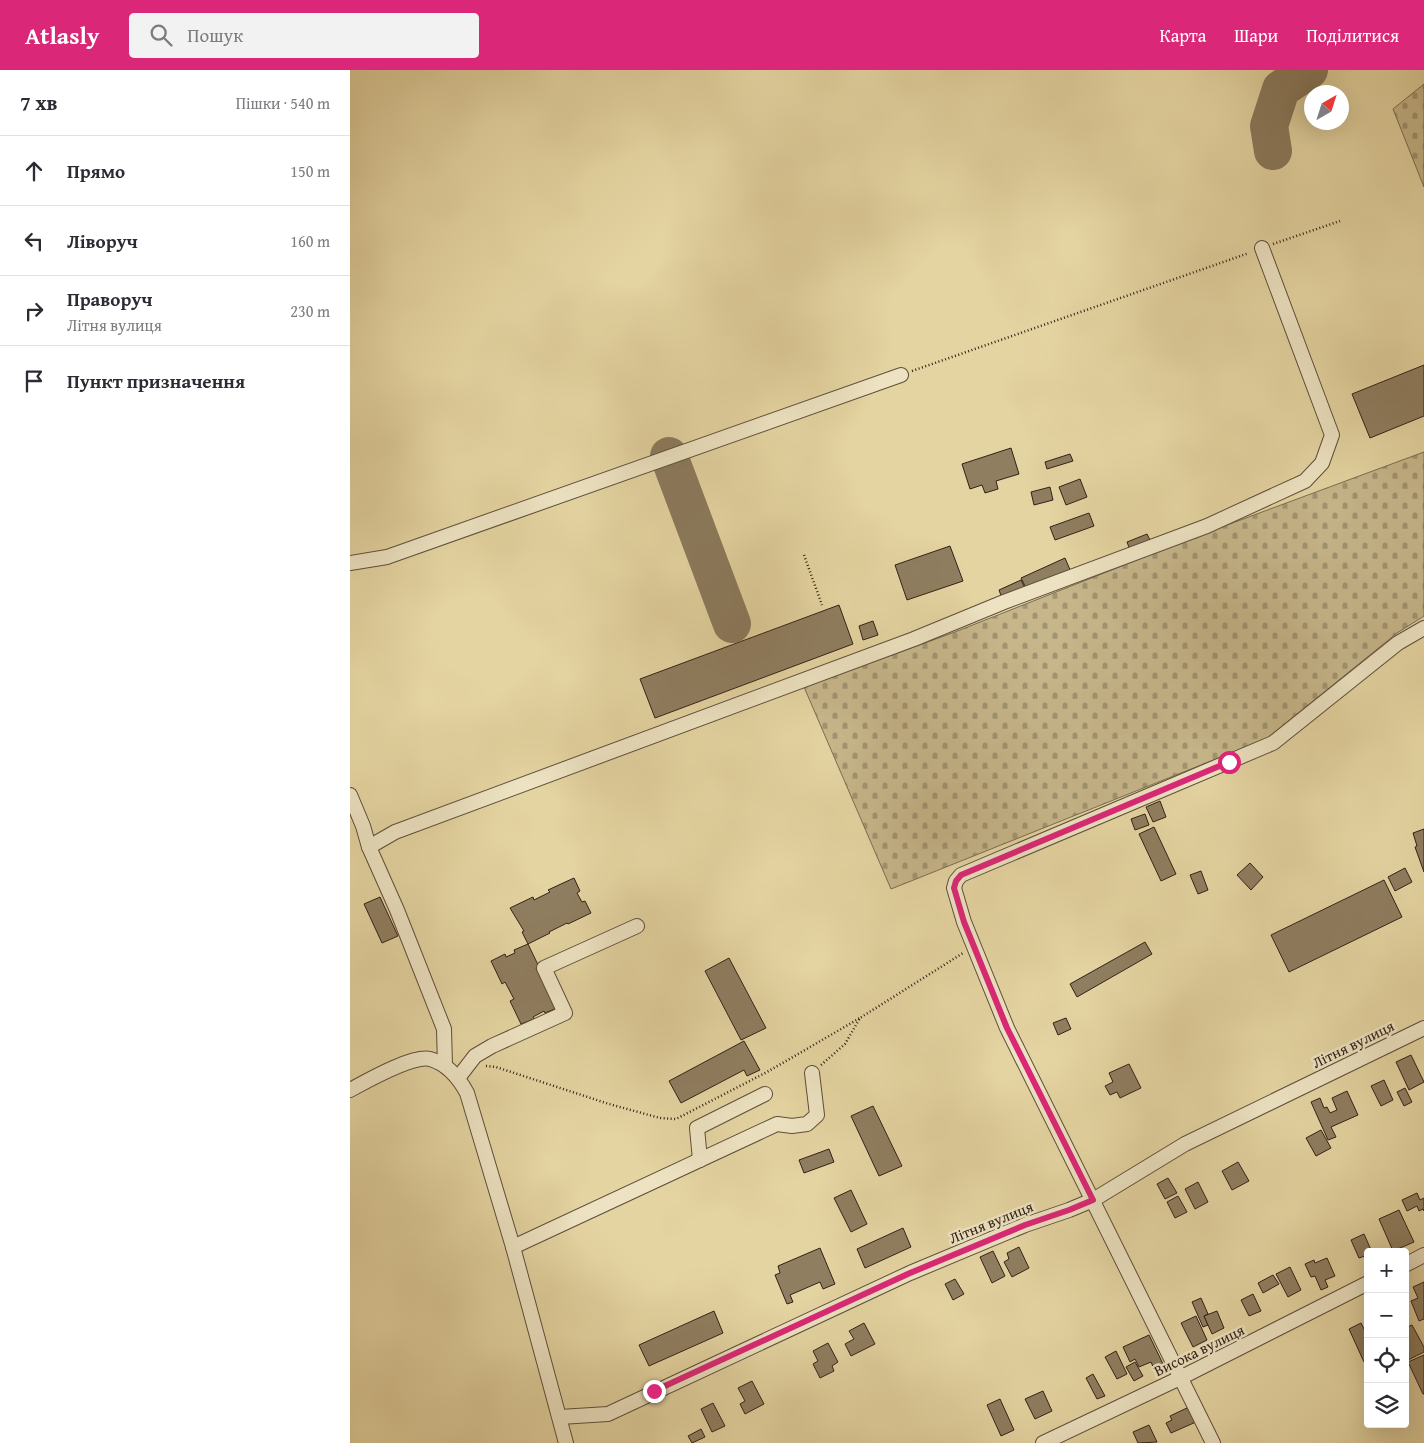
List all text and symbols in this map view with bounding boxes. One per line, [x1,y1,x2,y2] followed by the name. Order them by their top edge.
[129,13,479,58] search box
[25,18,99,53] text: Atlasly
[147,21,175,49] icon: search
[187,21,243,49] text: Пошук
[1160,22,1206,49] text: Карта
[1234,22,1278,49] text: Шари
[1306,22,1399,49] text: Поділитися
[1304,85,1349,130] north arrow
[20,87,58,118] text: 7 хв
[236,91,330,115] text: Пішки · 540 m
[20,157,48,185] icon: ahead
[67,157,125,185] text: Прямо
[290,159,330,183] text: 150 m
[20,227,48,255] icon: left
[67,227,138,255] text: Ліворуч
[290,229,330,253] text: 160 m
[67,285,152,313] text: Праворуч
[20,297,48,325] icon: right
[290,299,330,323] text: 230 m
[67,313,162,337] text: Літня вулиця
[20,367,48,395] icon: arrive
[67,367,245,395] text: Пункт призначення
[1218,751,1241,774] route start
[1308,1015,1398,1073] street label: Літня вулиця
[946,1195,1036,1248] street label: Літня вулиця
[1364,1248,1409,1428] map controls
[1364,1248,1409,1293] button: +
[1364,1293,1409,1338] button: −
[1150,1319,1248,1381] street label: Висока вулиця
[1364,1338,1409,1383] button: locate
[643,1380,666,1403] route end
[1364,1383,1409,1428] button: layers

